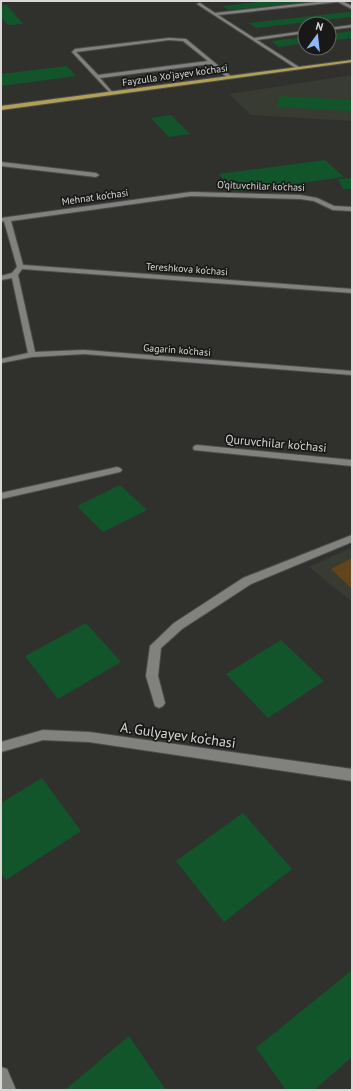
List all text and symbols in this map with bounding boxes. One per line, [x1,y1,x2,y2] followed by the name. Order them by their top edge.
[297,16,337,56] north arrow
[314,19,325,34] text: N
[121,61,229,89] street label: Fayzulla Xo‘jayev ko‘chasi
[217,178,305,194] street label: O‘qituvchilar ko‘chasi
[61,186,129,208] street label: Mehnat ko‘chasi
[146,260,228,278] street label: Tereshkova ko‘chasi
[143,341,211,359] street label: Gagarin ko‘chasi
[225,431,327,455] street label: Quruvchilar ko‘chasi
[119,718,237,752] street label: A. Gulyayev ko‘chasi

